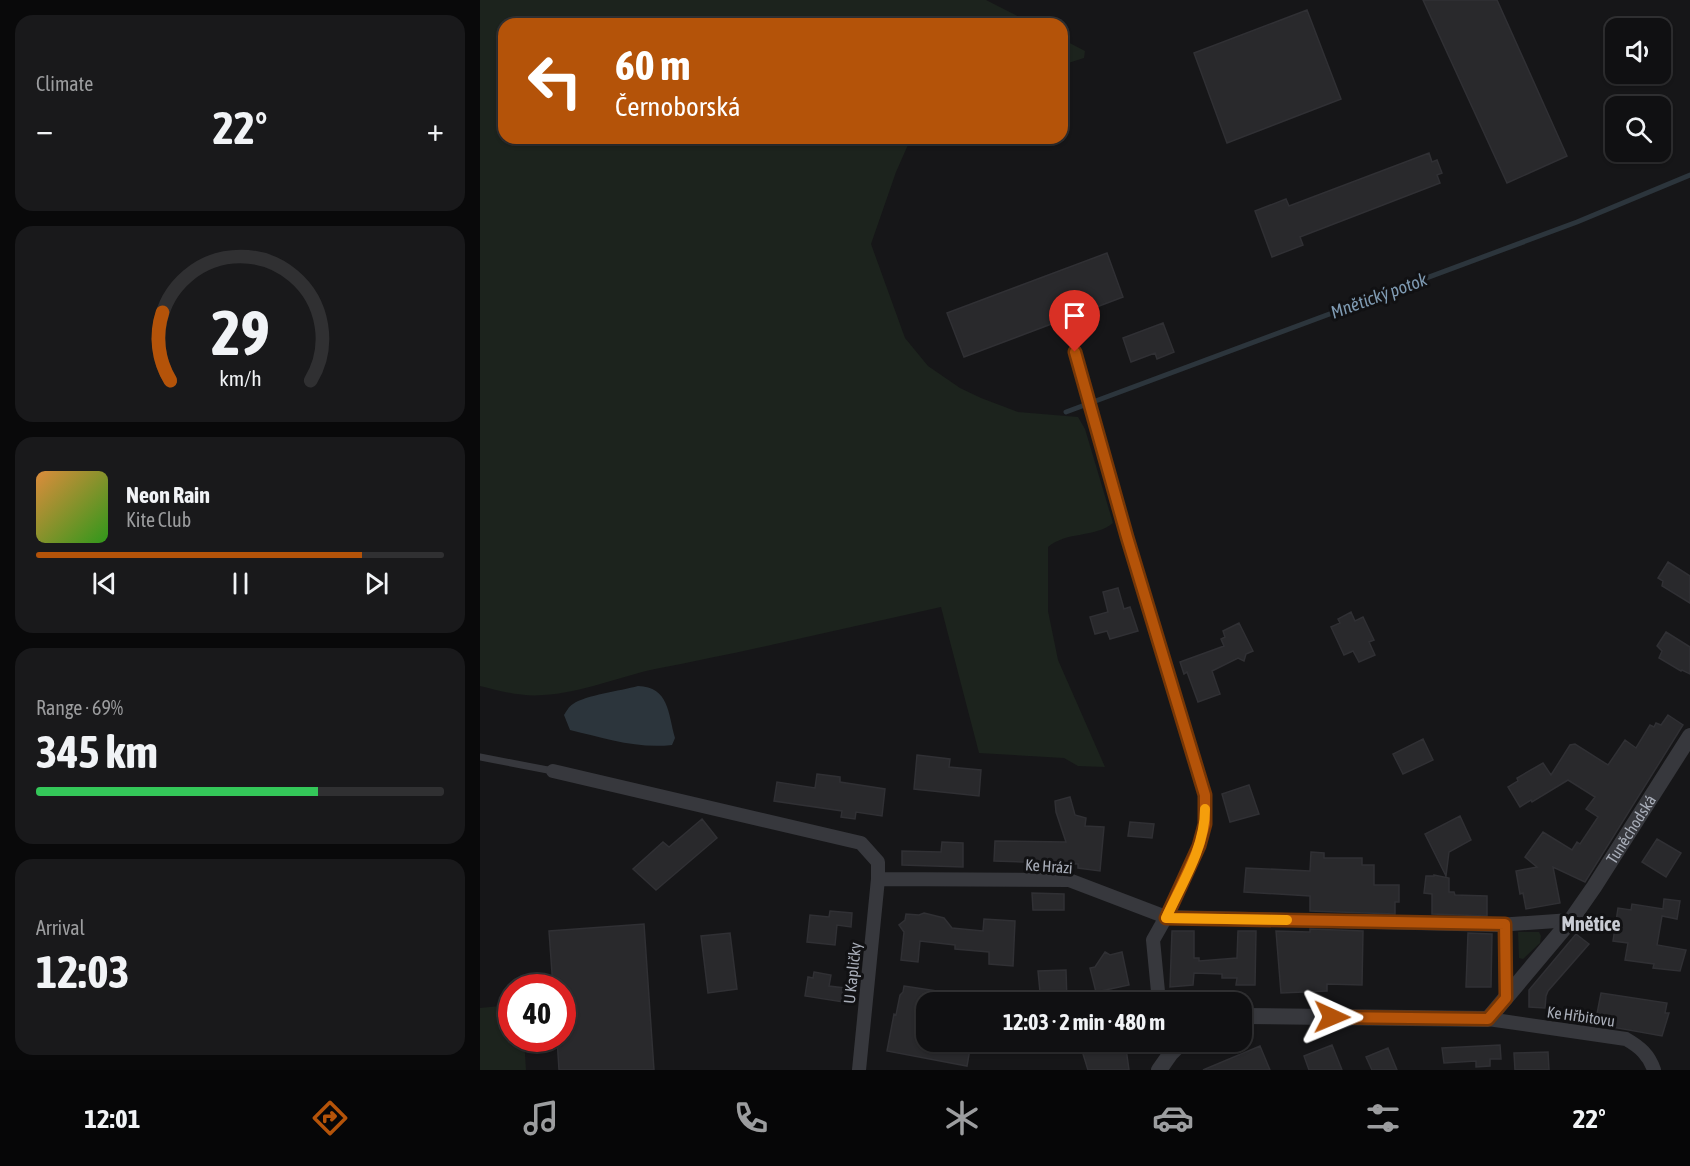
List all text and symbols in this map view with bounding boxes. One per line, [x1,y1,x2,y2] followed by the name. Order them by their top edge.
[1605,18,1671,162] map controls
[1605,18,1671,84] button: sound
[615,41,690,89] text: 60 m
[516,42,594,120] icon: left
[36,72,93,95] text: Climate
[615,91,741,122] text: Černoborská
[1605,96,1671,162] button: search
[213,102,267,154] text: 22°
[36,110,53,148] text: −
[427,110,444,148] text: +
[1328,268,1431,323] water label: Mnětický potok
[1049,290,1100,352] pin
[211,297,269,368] text: 29
[1058,299,1091,332] icon: arrive
[219,366,261,391] text: km/h
[126,482,210,508] text: Neon Rain
[126,508,191,531] text: Kite Club
[88,567,121,600] icon: previous
[224,567,257,600] icon: pause
[360,567,393,600] icon: next
[36,696,123,719] text: Range · 69%
[36,726,158,778] text: 345 km
[1602,791,1659,867] street label: Tuněchodská
[1025,855,1073,877] street label: Ke Hrázi
[1561,912,1621,935] district label: Mnětice
[36,916,85,939] text: Arrival
[840,941,865,1005] street label: U Kapličky
[36,946,130,998] text: 12:03
[498,974,576,1052] speed limit sign: 40
[1300,985,1364,1049] position arrow
[1546,1002,1616,1030] street label: Ke Hřbitovu
[1003,1009,1165,1035] text: 12:03 · 2 min · 480 m
[309,1097,351,1139] icon: directions
[520,1097,562,1139] icon: music
[730,1097,772,1139] icon: phone
[941,1097,983,1139] icon: climate
[1152,1097,1194,1139] icon: car
[1362,1097,1404,1139] icon: filters
[84,1103,140,1134] text: 12:01
[1573,1103,1606,1134] text: 22°

